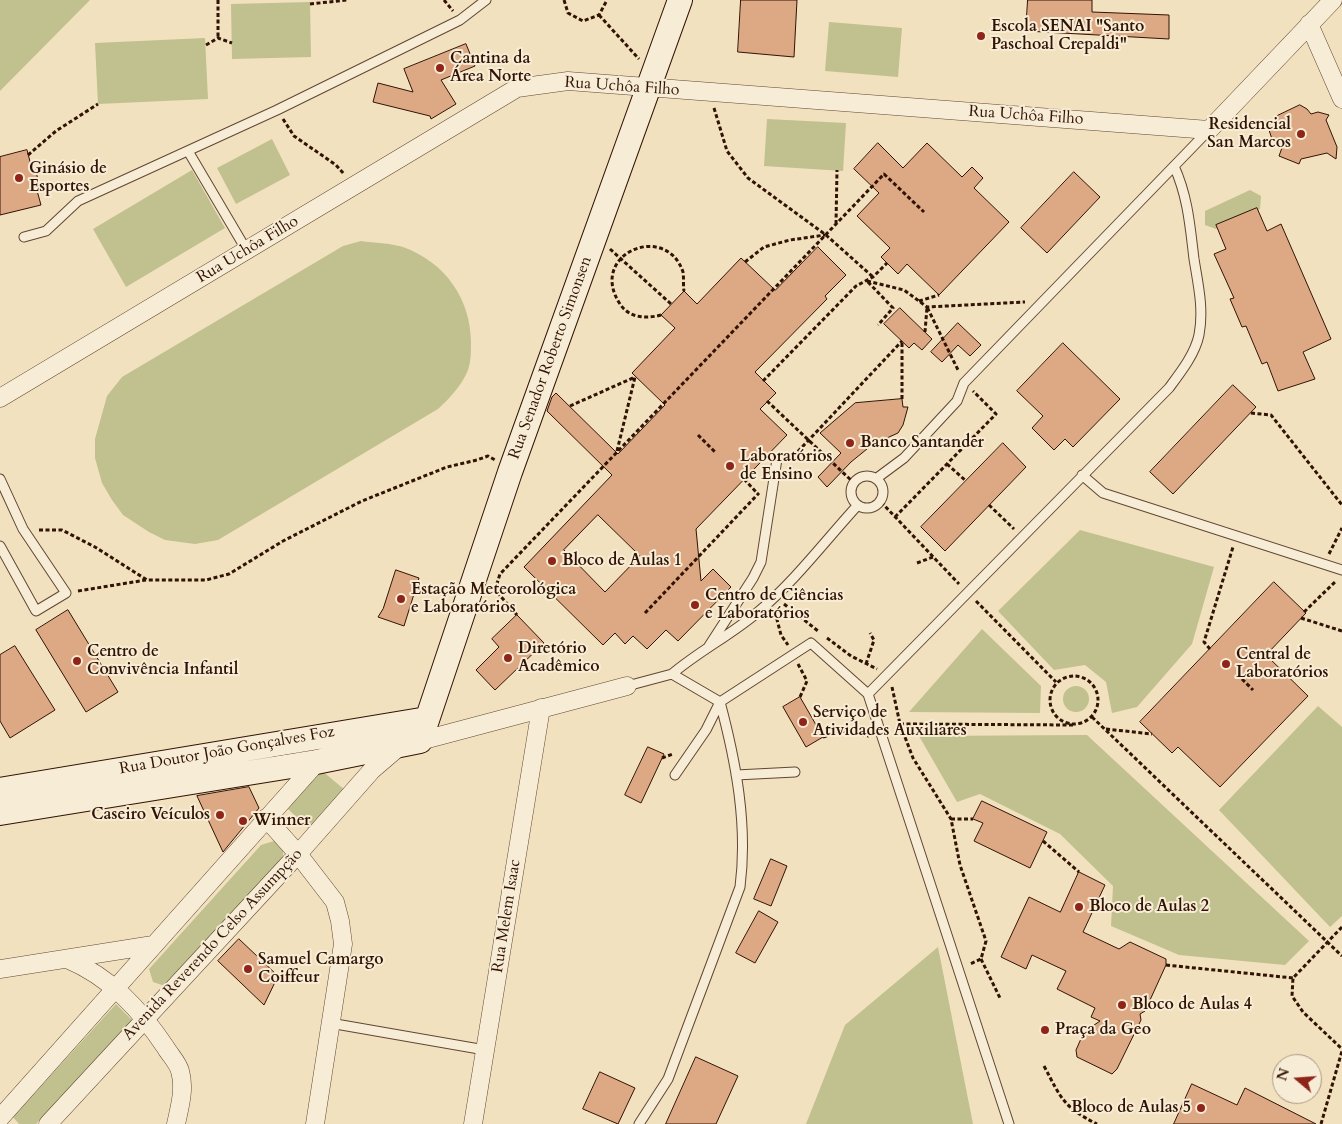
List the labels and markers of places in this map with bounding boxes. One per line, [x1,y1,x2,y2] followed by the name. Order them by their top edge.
[991,17,1144,55] place label: Escola SENAI "Santo Paschoal Crepaldi"
[975,30,987,42] marker: Escola SENAI "Santo Paschoal Crepaldi"
[450,49,531,87] place label: Cantina da Área Norte
[434,62,446,74] marker: Cantina da Área Norte
[1207,115,1291,153] place label: Residencial San Marcos
[1295,128,1307,140] marker: Residencial San Marcos
[29,159,107,197] place label: Ginásio de Esportes
[13,172,25,184] marker: Ginásio de Esportes
[860,433,984,453] place label: Banco Santander
[844,437,856,449] marker: Banco Santander
[740,447,833,485] place label: Laboratórios de Ensino
[724,460,736,472] marker: Laboratórios de Ensino
[562,551,682,571] place label: Bloco de Aulas 1
[546,555,558,567] marker: Bloco de Aulas 1
[411,580,576,618] place label: Estação Meteorológica e Laboratórios
[705,586,843,624] place label: Centro de Ciências e Laboratórios
[395,593,407,605] marker: Estação Meteorológica e Laboratórios
[689,599,701,611] marker: Centro de Ciências e Laboratórios
[518,639,600,677] place label: Diretório Acadêmico
[87,642,238,680] place label: Centro de Convivência Infantil
[1236,645,1329,683] place label: Central de Laboratórios
[502,652,514,664] marker: Diretório Acadêmico
[71,655,83,667] marker: Centro de Convivência Infantil
[1220,658,1232,670] marker: Central de Laboratórios
[813,703,967,741] place label: Serviço de Atividades Auxiliares
[797,716,809,728] marker: Serviço de Atividades Auxiliares
[91,805,210,825] place label: Caseiro Veículos
[214,809,226,821] marker: Caseiro Veículos
[253,811,311,831] place label: Winner
[237,815,249,827] marker: Winner
[1089,897,1209,917] place label: Bloco de Aulas 2
[1073,901,1085,913] marker: Bloco de Aulas 2
[258,950,384,988] place label: Samuel Camargo Coiffeur
[242,963,254,975] marker: Samuel Camargo Coiffeur
[1132,995,1252,1015] place label: Bloco de Aulas 4
[1116,999,1128,1011] marker: Bloco de Aulas 4
[1055,1020,1151,1040] place label: Praça da Geo
[1039,1024,1051,1036] marker: Praça da Geo
[1071,1098,1191,1118] place label: Bloco de Aulas 5
[1195,1102,1207,1114] marker: Bloco de Aulas 5

